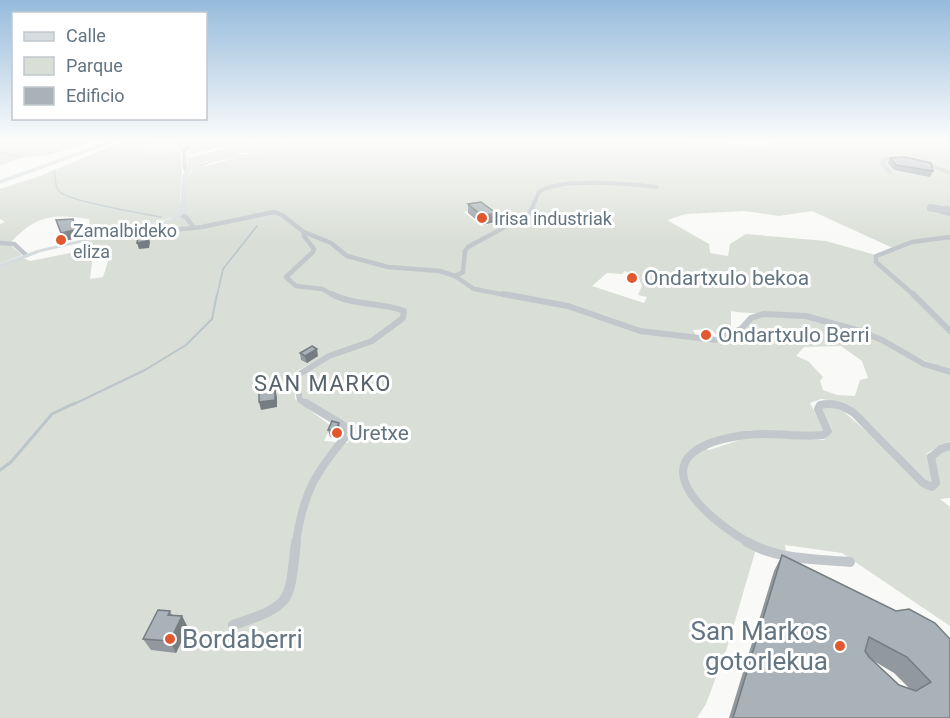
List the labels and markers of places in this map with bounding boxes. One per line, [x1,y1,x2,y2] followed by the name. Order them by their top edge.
[494,208,613,229] place label: Irisa industriak
[475,211,489,225] marker: Irisa industriak
[73,220,177,262] place label: Zamalbideko eliza
[54,233,68,247] marker: Zamalbideko eliza
[644,266,809,290] place label: Ondartxulo bekoa
[625,271,639,285] marker: Ondartxulo bekoa
[718,323,870,347] place label: Ondartxulo Berri
[699,328,713,342] marker: Ondartxulo Berri
[349,421,409,445] place label: Uretxe
[330,426,344,440] marker: Uretxe
[691,616,828,676] place label: San Markos gotorlekua
[182,624,303,654] place label: Bordaberri
[163,632,177,646] marker: Bordaberri
[833,639,847,653] marker: San Markos gotorlekua

